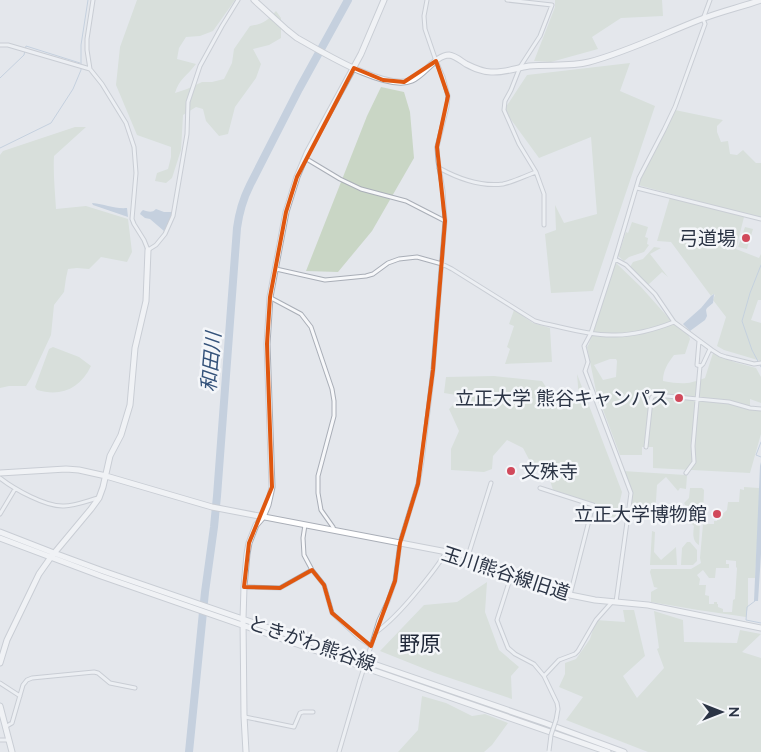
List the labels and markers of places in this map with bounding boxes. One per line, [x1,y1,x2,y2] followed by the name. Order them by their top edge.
[679,226,736,250] place label: 弓道場
[740,232,752,244] marker: 弓道場
[455,386,669,410] place label: 立正大学 熊谷キャンパス
[673,392,685,404] marker: 立正大学 熊谷キャンパス
[521,459,578,483] place label: 文殊寺
[505,465,517,477] marker: 文殊寺
[574,502,707,526] place label: 立正大学博物館
[711,508,723,520] marker: 立正大学博物館

